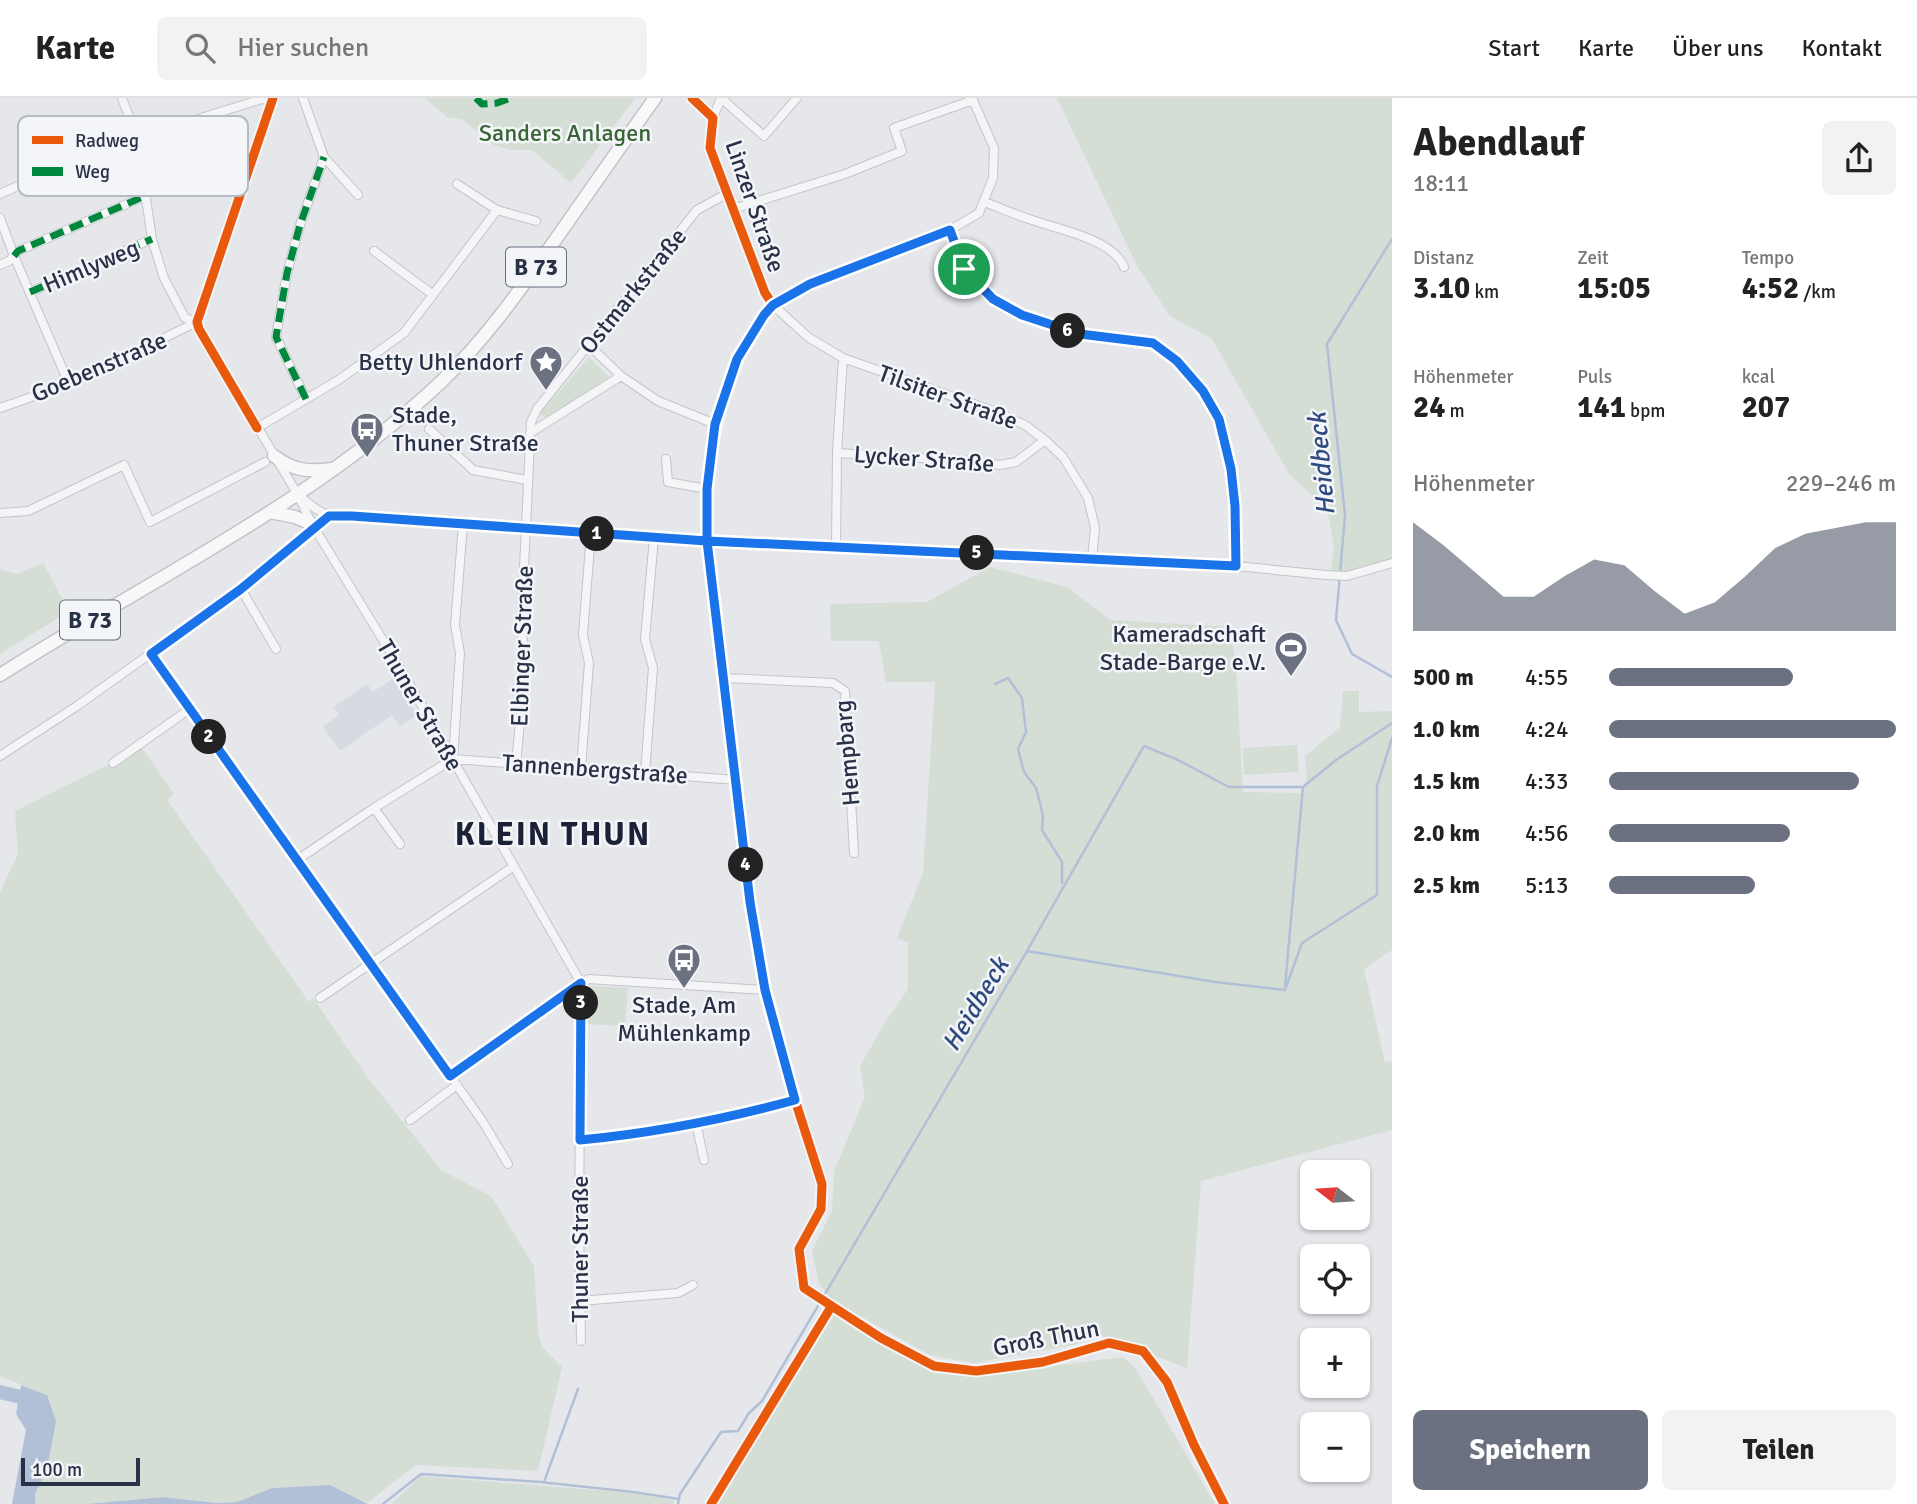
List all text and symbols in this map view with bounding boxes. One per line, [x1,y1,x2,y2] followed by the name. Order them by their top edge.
[157,17,647,80] search box
[35,28,115,69] text: Karte
[181,29,219,67] icon: search
[237,32,369,64] text: Hier suchen
[1488,33,1540,63] text: Start
[1578,33,1634,63] text: Karte
[1672,33,1764,63] text: Über uns
[1802,33,1882,63] text: Kontakt
[18,116,248,196] legend
[479,118,651,148] park label: Sanders Anlagen
[1413,119,1584,166] text: Abendlauf
[1822,121,1896,195] button: share
[75,129,139,153] text: Radweg
[718,136,792,276] street label: Linzer Straße
[75,160,110,184] text: Weg
[1413,169,1469,198] text: 18:11
[573,222,693,360] street label: Ostmarkstraße
[38,232,144,300] street label: Himlyweg
[934,239,994,299] pin
[1413,246,1474,270] text: Distanz
[1577,246,1609,270] text: Zeit
[1742,246,1794,270] text: Tempo
[506,248,566,286] road number: B 73
[945,250,983,288] icon: arrive
[1413,270,1470,307] text: 3.10
[1577,270,1651,307] text: 15:05
[1742,270,1799,307] text: 4:52
[1470,280,1499,304] text: km
[1799,280,1836,304] text: /km
[1050,314,1086,348] pin: 6
[1062,318,1073,342] text: 6
[27,325,171,409] street label: Goebenstraße
[527,343,565,392] place icon: Betty Uhlendorf
[358,347,523,377] place label: Betty Uhlendorf
[874,358,1022,436] street label: Tilsiter Straße
[1413,365,1514,389] text: Höhenmeter
[1577,365,1612,389] text: Puls
[1742,365,1775,389] text: kcal
[1413,389,1445,426] text: 24
[1577,389,1626,426] text: 141
[1742,389,1790,426] text: 207
[1445,399,1465,423] text: m
[1626,399,1665,423] text: bpm
[392,400,539,458] place label: Stade, Thuner Straße
[1301,409,1342,517] water label: Heidbeck
[348,410,386,459] bus stop icon: Stade, Thuner Straße
[853,439,995,479] street label: Lycker Straße
[1413,469,1535,498] text: Höhenmeter
[1786,469,1896,498] text: 229–246 m
[580,516,614,551] pin: 1
[591,521,602,545] text: 1
[960,536,995,570] pin: 5
[971,540,982,564] text: 5
[504,565,540,727] street label: Elbinger Straße
[60,600,120,640] road number: B 73
[1100,619,1266,677] place label: Kameradschaft Stade-Barge e.V.
[1272,629,1310,678] sports icon: Kameradschaft Stade-Barge e.V.
[370,634,470,776] street label: Thuner Straße
[1413,663,1474,692] text: 500 m
[1525,663,1568,692] text: 4:55
[827,699,867,807] street label: Hempbarg
[1413,715,1480,744] text: 1.0 km
[1525,715,1568,744] text: 4:24
[192,720,227,754] pin: 2
[203,724,214,748] text: 2
[501,748,689,790] street label: Tannenbergstraße
[1413,767,1480,796] text: 1.5 km
[1525,767,1568,796] text: 4:33
[455,815,651,854] district label: KLEIN THUN
[1413,819,1480,848] text: 2.0 km
[1525,819,1568,848] text: 4:56
[728,848,764,882] pin: 4
[740,852,751,876] text: 4
[1413,871,1480,900] text: 2.5 km
[1525,871,1568,900] text: 5:13
[665,941,703,990] bus stop icon: Stade, Am Mühlenkamp
[936,950,1017,1057] water label: Heidbeck
[564,986,598,1020] pin: 3
[575,990,586,1014] text: 3
[617,990,751,1048] place label: Stade, Am Mühlenkamp
[1300,1160,1370,1230] north arrow
[1300,1160,1370,1482] map controls
[565,1176,595,1322] street label: Thuner Straße
[1300,1244,1370,1314] button: locate
[990,1313,1102,1363] street label: Groß Thun
[1300,1328,1370,1398] button: +
[1413,1410,1648,1490] button: Speichern
[1662,1410,1896,1490] button: Teilen
[1300,1412,1370,1482] button: −
[21,1455,140,1487] scale bar
[32,1458,82,1482] text: 100 m

